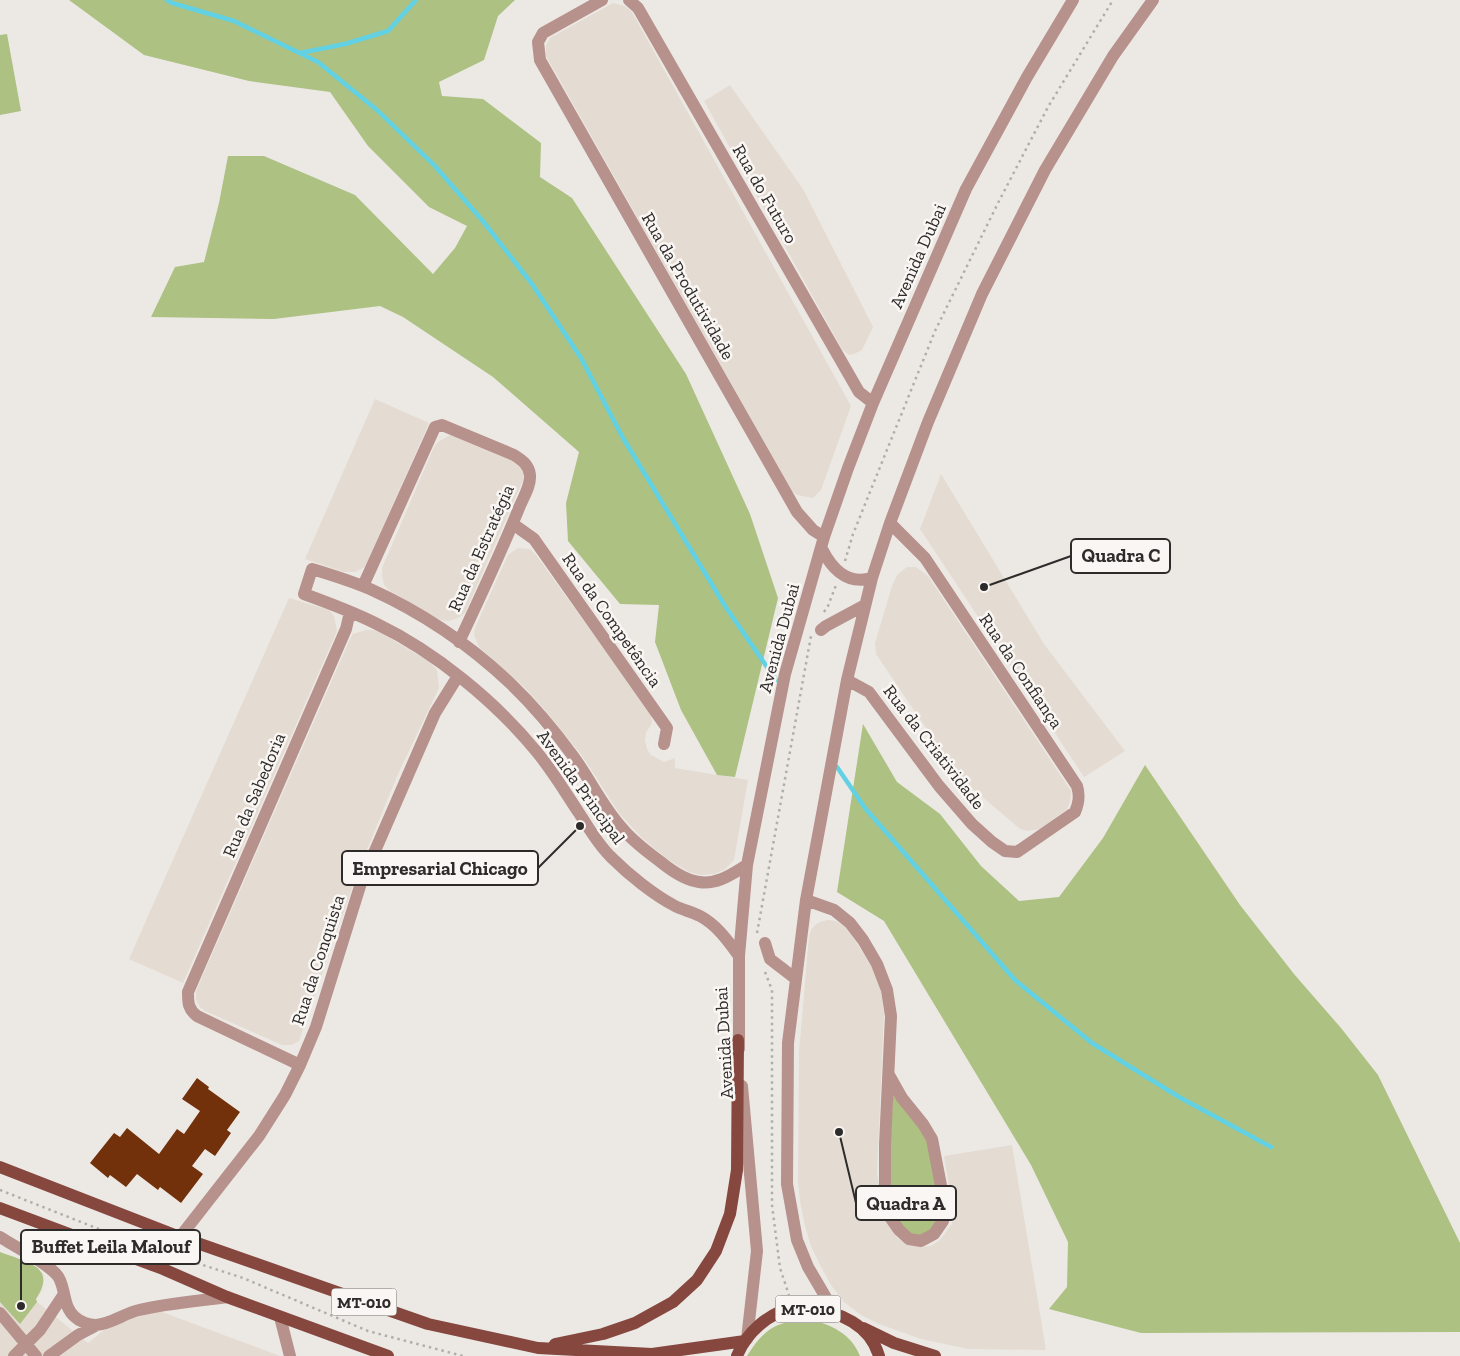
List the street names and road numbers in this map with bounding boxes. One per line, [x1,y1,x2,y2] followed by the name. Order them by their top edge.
[728,140,802,248] street label: Rua do Futuro
[885,200,951,312] street label: Avenida Dubai
[637,208,739,364] street label: Rua da Produtividade
[443,481,519,615] street label: Rua da Estratégia
[557,549,667,692] street label: Rua da Competência
[754,581,804,695] street label: Avenida Dubai
[974,609,1068,733] street label: Rua da Confiança
[878,680,990,814] street label: Rua da Criatividade
[532,725,630,849] street label: Avenida Principal
[218,729,290,861] street label: Rua da Sabedoria
[287,892,350,1028] street label: Rua da Conquista
[710,986,738,1100] street label: Avenida Dubai
[332,1288,396,1315] road number: MT-010
[776,1296,840,1322] road number: MT-010

